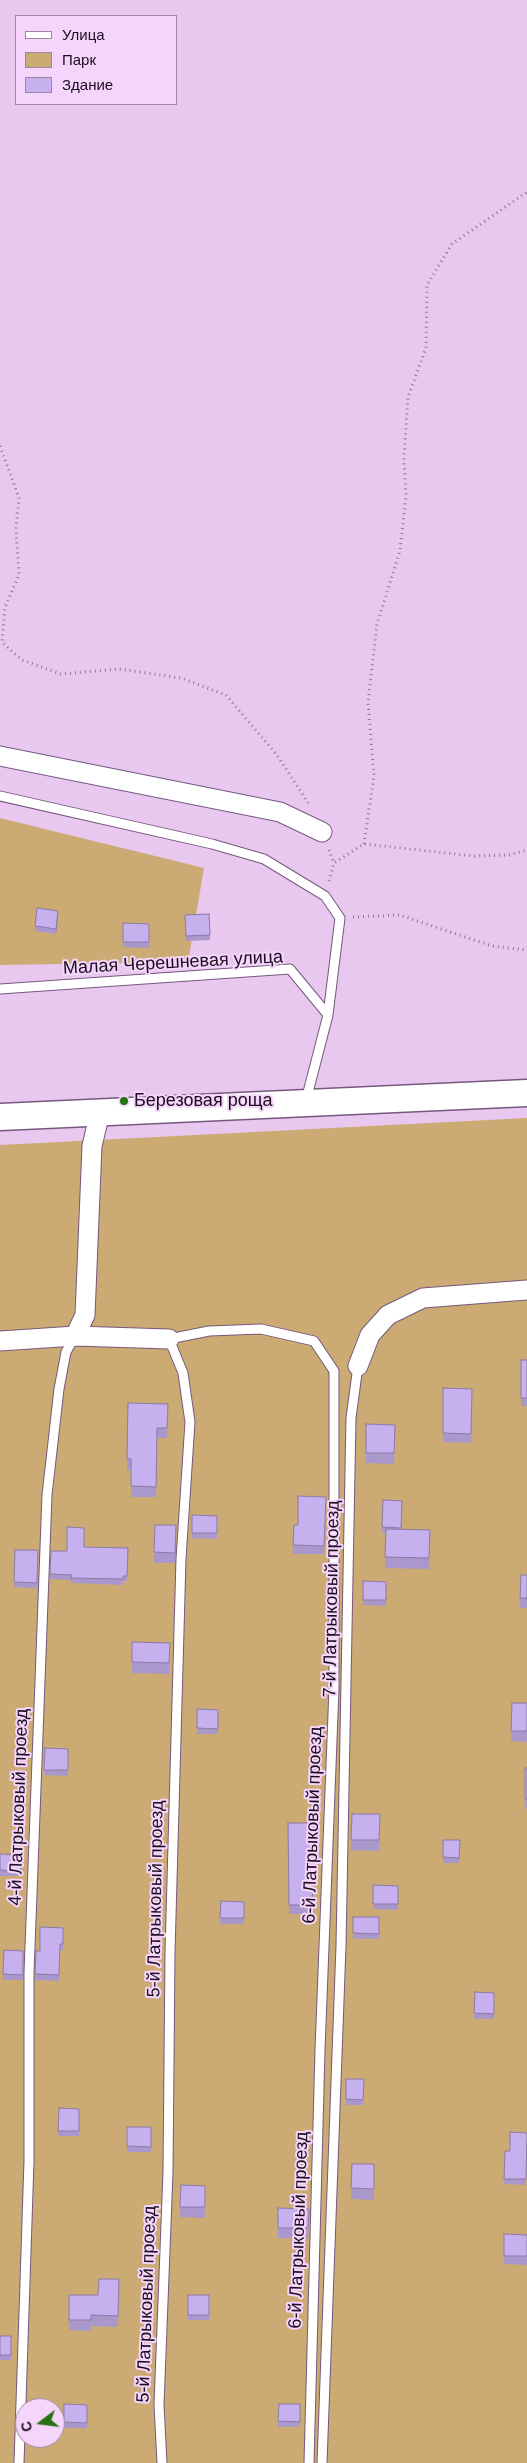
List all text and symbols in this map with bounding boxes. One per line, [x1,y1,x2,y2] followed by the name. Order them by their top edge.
[15,15,178,105] legend
[62,26,105,43] text: Улица
[62,51,96,68] text: Парк
[62,76,113,93] text: Здание
[62,946,284,980] street label: Малая Черешневая улица
[134,1090,272,1112] place label: Березовая роща
[118,1095,130,1107] marker: Березовая роща
[319,1500,345,1698] street label: 7-й Латрыковый проезд
[5,1708,33,1906] street label: 4-й Латрыковый проезд
[299,1726,327,1924] street label: 6-й Латрыковый проезд
[143,1800,169,1998] street label: 5-й Латрыковый проезд
[285,2131,313,2329] street label: 6-й Латрыковый проезд
[133,2205,161,2403] street label: 5-й Латрыковый проезд
[15,2398,65,2448] north arrow
[17,2420,36,2434] text: С

